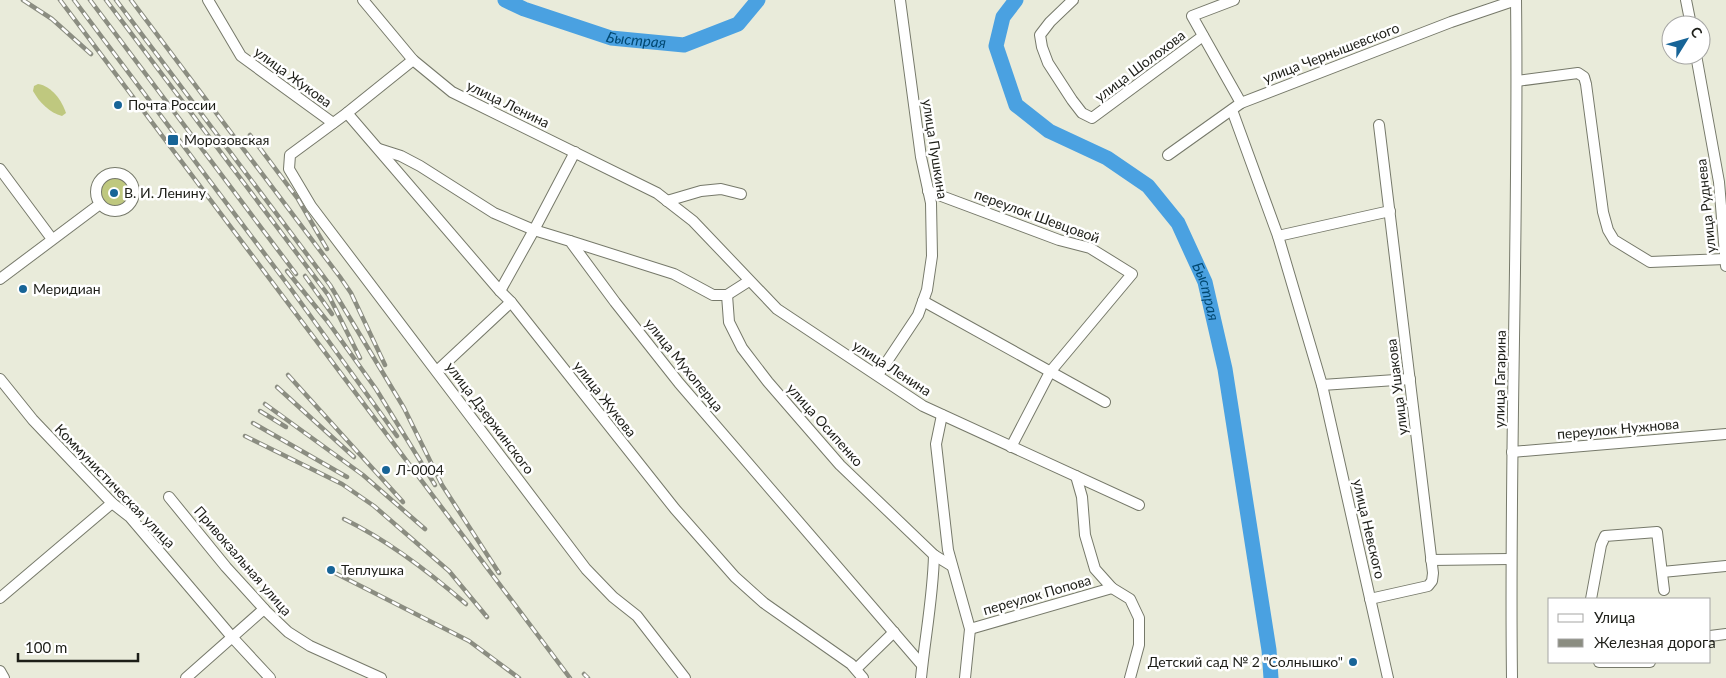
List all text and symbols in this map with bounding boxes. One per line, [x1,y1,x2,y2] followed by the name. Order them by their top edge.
[1661,15,1711,65] north arrow
[1260,19,1402,86] street label: улица Чернышевского
[1687,23,1707,41] text: С
[1091,26,1188,105] street label: улица Шолохова
[604,27,667,51] water label: Быстрая
[251,43,335,110] street label: улица Жукова
[464,76,552,131] street label: улица Ленина
[128,96,216,113] place label: Почта России
[919,98,952,200] street label: улица Пушкина
[112,99,124,111] marker: Почта России
[184,131,269,148] place label: Морозовская
[166,133,180,147] marker: Морозовская
[1692,158,1719,254] street label: улица Руднева
[124,184,207,201] place label: В. И. Ленину
[972,185,1102,246] street label: переулок Шевцовой
[108,187,120,199] marker: В. И. Ленину
[1189,259,1224,322] water label: Быстрая
[33,280,101,297] place label: Меридиан
[17,283,29,295] marker: Меридиан
[642,315,727,415] street label: улица Мухоперца
[1490,330,1509,428] street label: улица Гагарина
[850,336,935,399] street label: улица Ленина
[1382,338,1411,436] street label: улица Ушакова
[570,357,640,440] street label: улица Жукова
[443,358,538,477] street label: улица Дзержинского
[784,380,867,470] street label: улица Осипенко
[1556,415,1680,442] street label: переулок Нужнова
[52,420,179,551] street label: Коммунистическая улица
[395,461,444,478] place label: Л-0004
[380,464,392,476] marker: Л-0004
[1350,477,1389,580] street label: улица Невского
[191,502,296,619] street label: Привокзальная улица
[341,561,404,578] place label: Теплушка
[325,564,337,576] marker: Теплушка
[981,571,1093,618] street label: переулок Попова
[1548,598,1711,663] legend
[1594,608,1635,626] text: Улица
[18,630,138,662] scale bar
[1594,633,1716,651] text: Железная дорога
[25,638,67,656] text: 100 m
[1148,653,1343,670] place label: Детский сад № 2 "Солнышко"
[1347,656,1359,668] marker: Детский сад № 2 "Солнышко"

